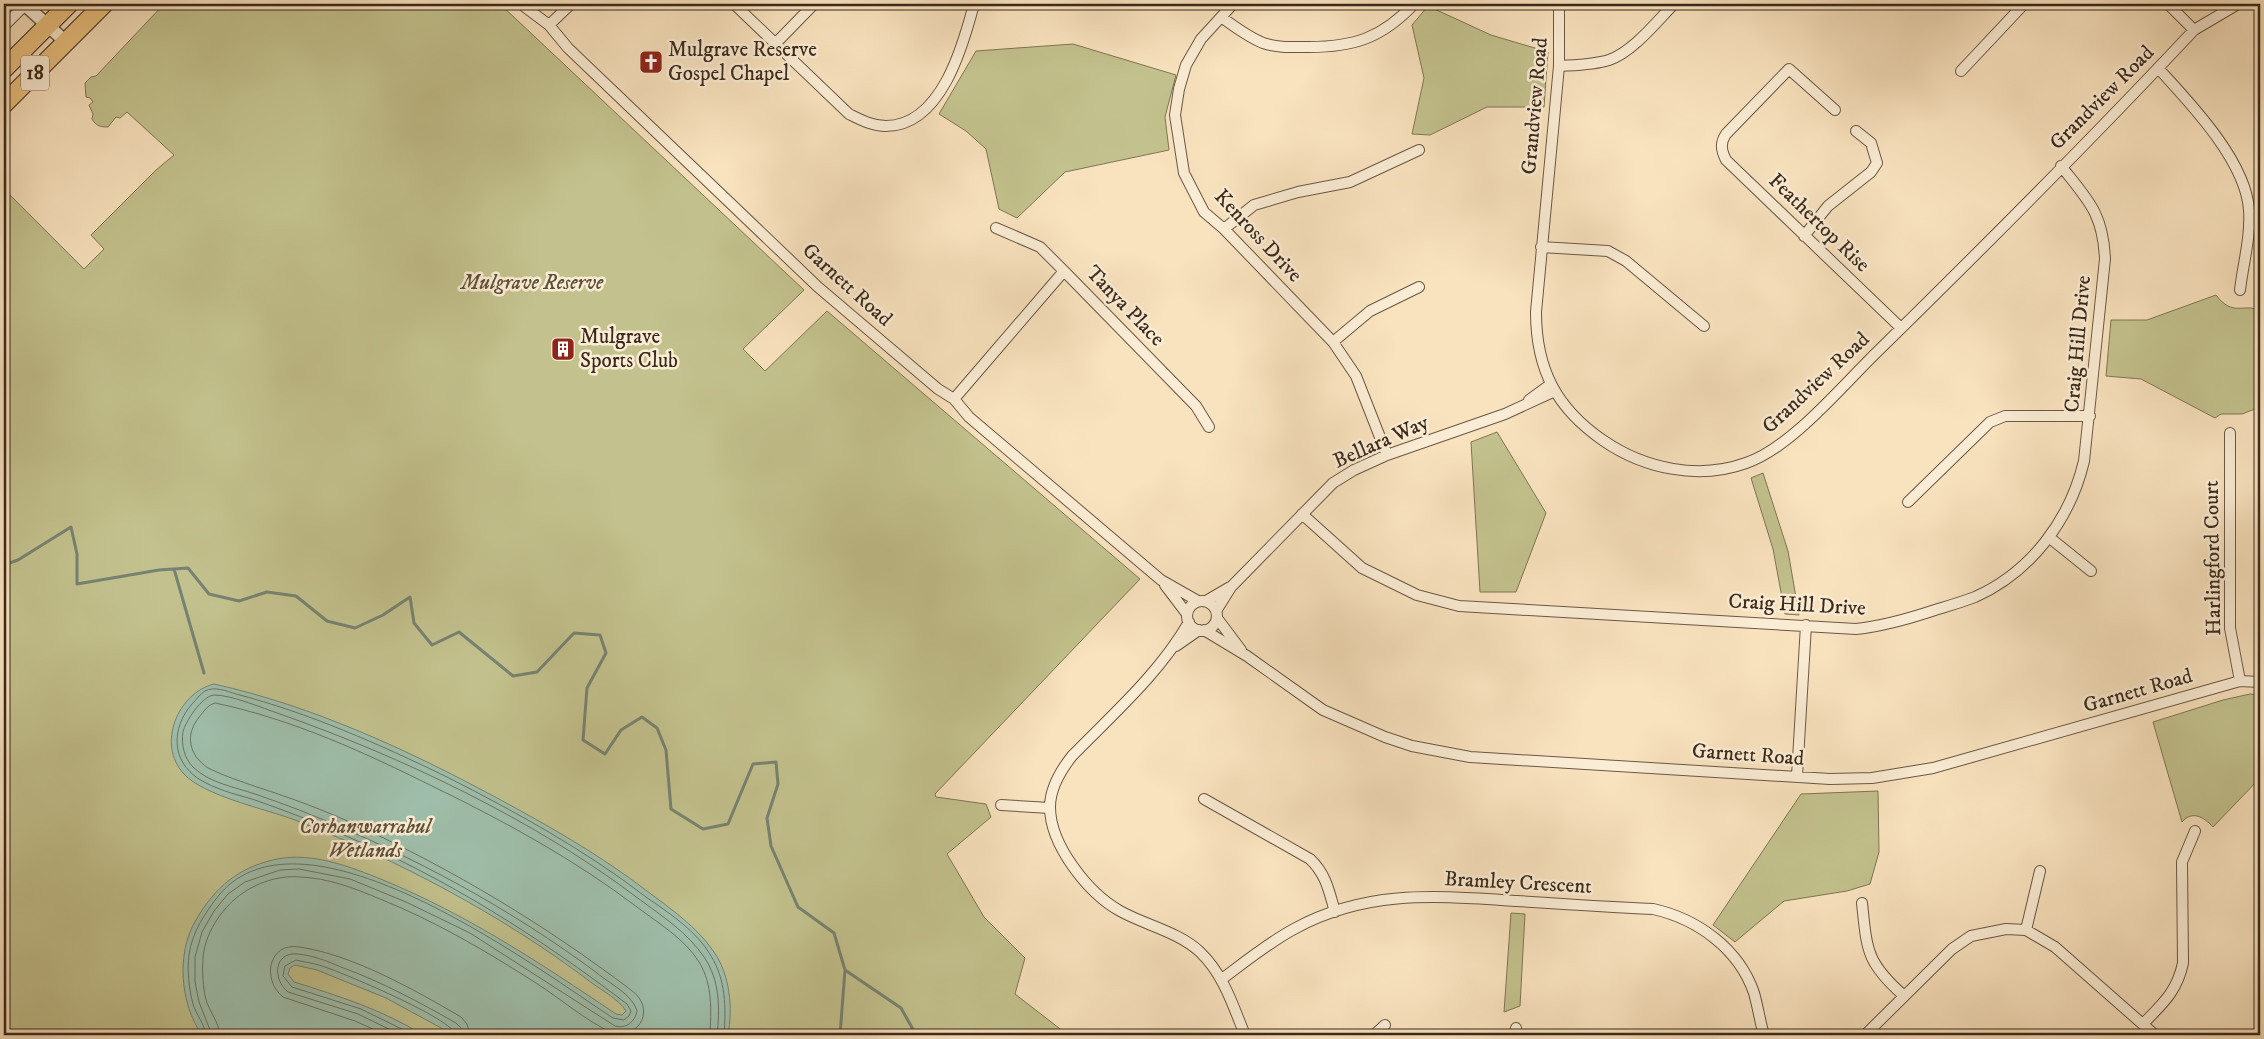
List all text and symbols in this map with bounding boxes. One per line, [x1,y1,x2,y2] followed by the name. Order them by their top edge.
[1516,36,1554,176] street label: Grandview Road
[668,37,817,87] place label: Mulgrave Reserve Gospel Chapel
[2044,40,2160,156] street label: Grandview Road
[638,49,664,75] church icon: Mulgrave Reserve Gospel Chapel
[21,56,49,90] road number: 18
[1763,168,1875,278] street label: Feathertop Rise
[1208,184,1308,288] street label: Kenross Drive
[797,238,898,333] street label: Garnett Road
[1080,260,1170,352] street label: Tanya Place
[459,270,604,296] park label: Mulgrave Reserve
[2059,274,2097,414] street label: Craig Hill Drive
[580,324,678,374] place label: Mulgrave Sports Club
[1757,326,1876,439] street label: Grandview Road
[550,336,576,362] building icon: Mulgrave Sports Club
[1329,409,1434,475] street label: Bellara Way
[2199,480,2227,636] street label: Harlingford Court
[1728,588,1867,622] street label: Craig Hill Drive
[2080,663,2196,719] street label: Garnett Road
[1691,738,1806,772] street label: Garnett Road
[299,814,434,864] park label: Corhanwarrabul Wetlands
[1444,866,1593,900] street label: Bramley Crescent

